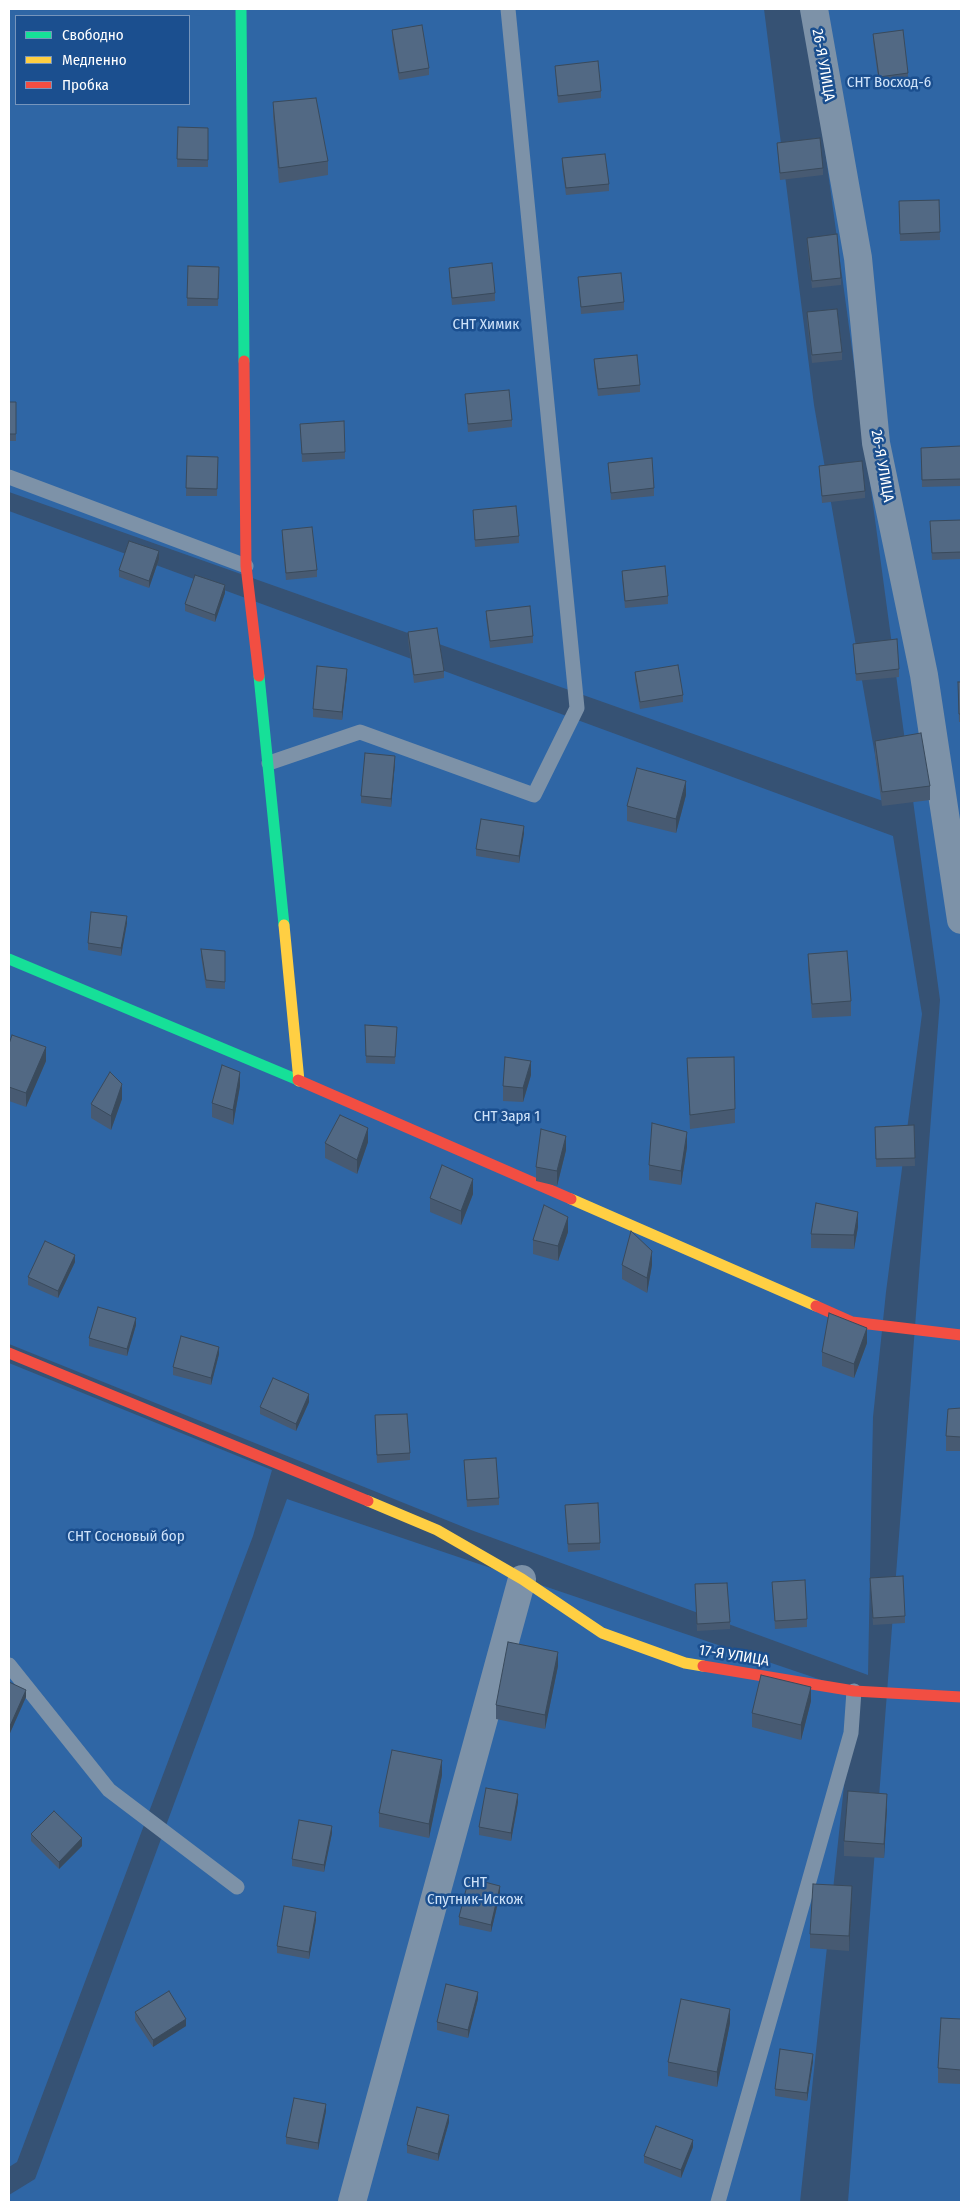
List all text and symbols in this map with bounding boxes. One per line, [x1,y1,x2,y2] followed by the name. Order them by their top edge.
[15,15,190,105] legend
[62,26,124,44] text: Свободно
[808,28,838,102] street label: 26-Я УЛИЦА
[62,51,127,69] text: Медленно
[847,74,931,92] park label: СНТ Восход-6
[62,76,109,94] text: Пробка
[453,316,519,334] park label: СНТ Химик
[867,429,897,503] street label: 26-Я УЛИЦА
[474,1108,540,1126] park label: СНТ Заря 1
[67,1528,185,1546] park label: СНТ Сосновый бор
[698,1642,770,1670] street label: 17-Я УЛИЦА
[427,1874,523,1909] park label: СНТ Спутник-Искож

